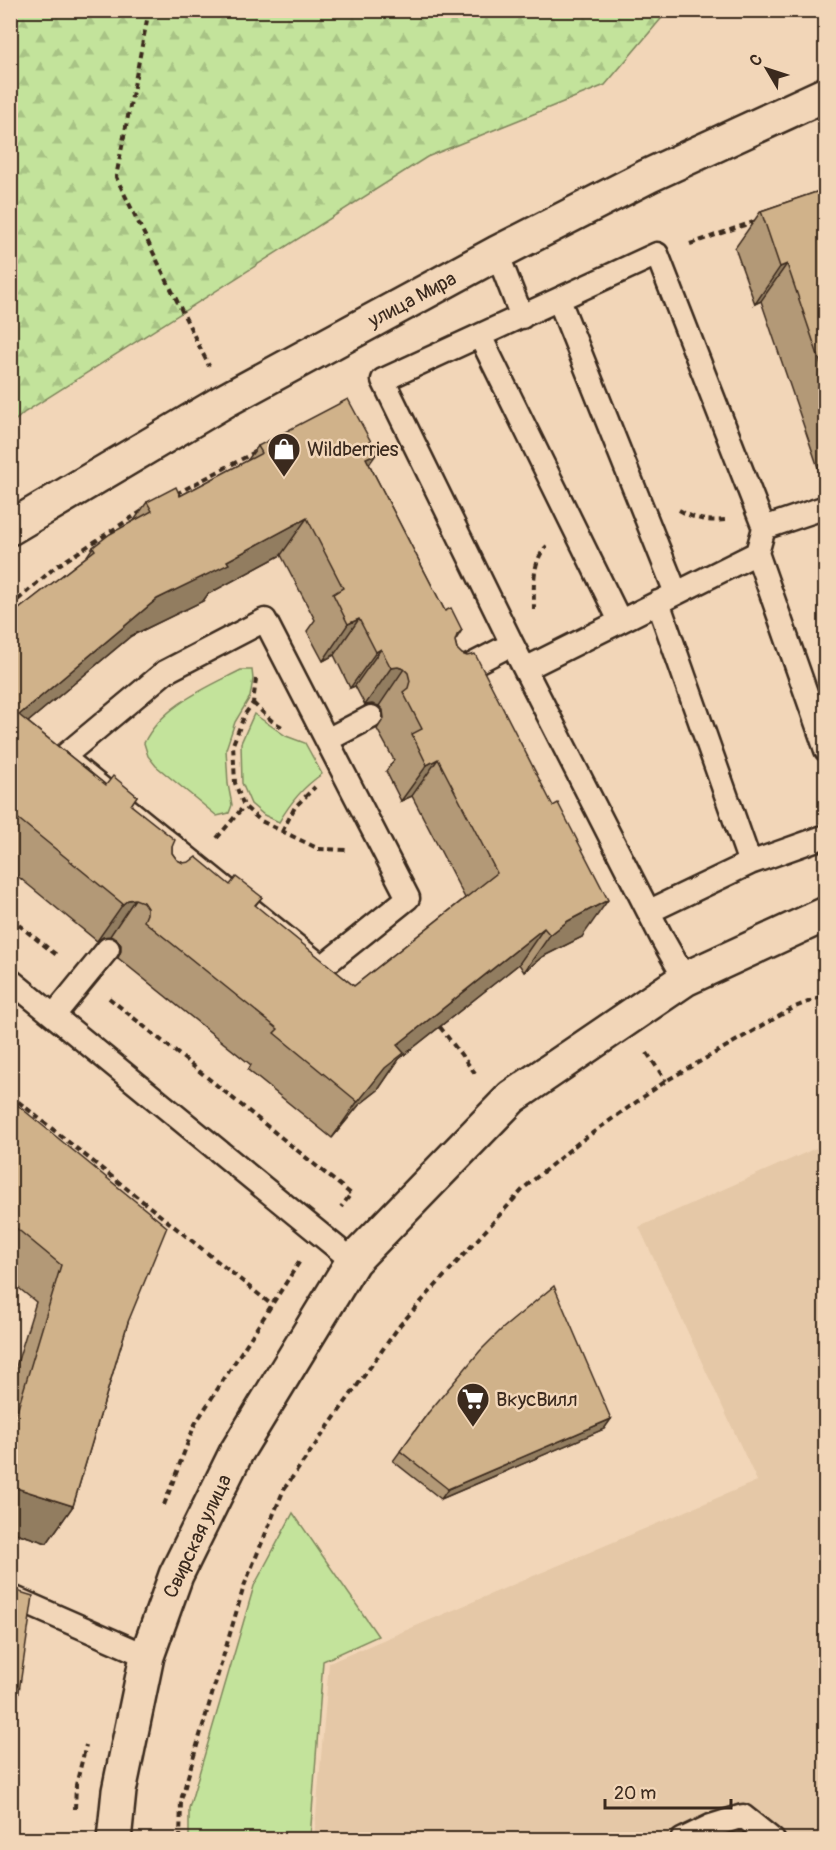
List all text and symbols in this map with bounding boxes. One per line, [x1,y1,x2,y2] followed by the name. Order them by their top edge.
[737,39,797,99] north arrow
[745,50,767,70] text: С
[363,266,461,334] street label: улица Мира
[266,431,302,478] shop icon: Wildberries
[307,437,399,462] place label: Wildberries
[455,1381,491,1428] supermarket icon: ВкусВилл
[496,1387,578,1412] place label: ВкусВилл
[158,1470,237,1602] street label: Свирская улица
[605,1772,731,1810] scale bar
[614,1782,656,1805] text: 20 m

